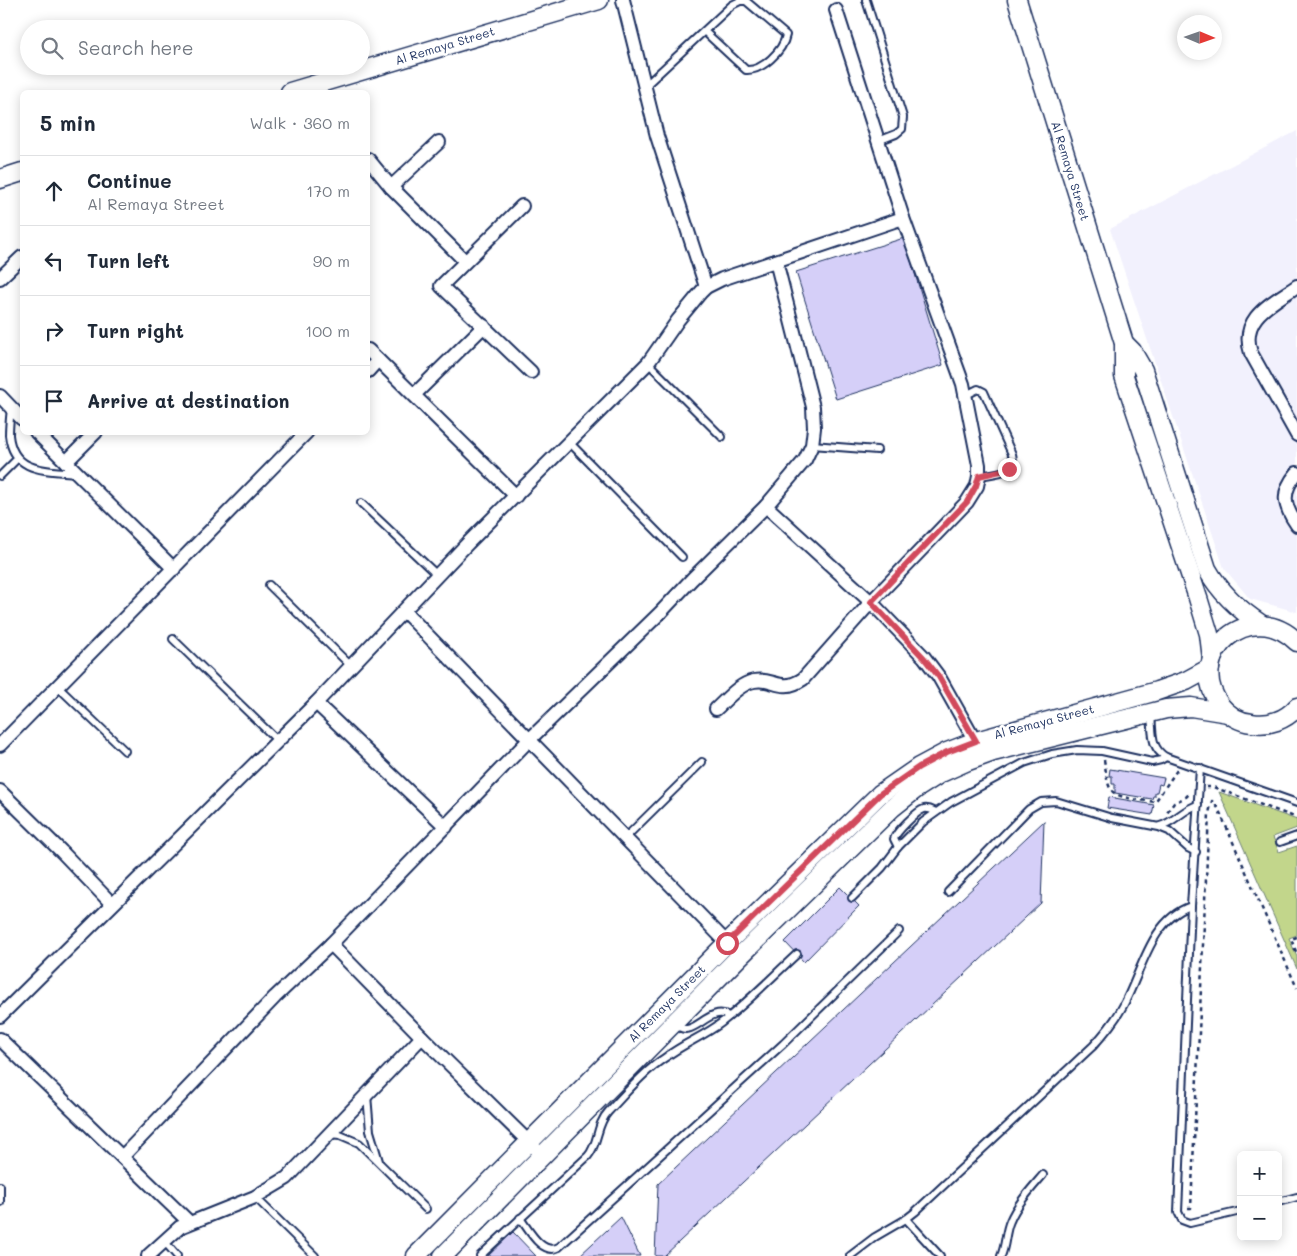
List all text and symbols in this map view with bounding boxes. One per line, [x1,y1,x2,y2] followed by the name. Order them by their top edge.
[1177,15,1222,60] north arrow
[20,20,370,75] search box
[393,22,496,68] street label: Al Remaya Street
[38,34,66,62] icon: search
[78,35,194,60] text: Search here
[40,109,96,136] text: 5 min
[249,112,350,133] text: Walk · 360 m
[1048,119,1094,222] street label: Al Remaya Street
[87,168,172,193] text: Continue
[40,177,68,205] icon: ahead
[306,180,350,201] text: 170 m
[87,193,224,214] text: Al Remaya Street
[40,247,68,275] icon: left
[87,248,170,273] text: Turn left
[313,250,350,271] text: 90 m
[40,317,68,345] icon: right
[87,318,184,343] text: Turn right
[305,320,350,341] text: 100 m
[40,387,68,415] icon: arrive
[87,388,290,413] text: Arrive at destination
[998,458,1021,481] route end
[992,700,1096,742] street label: Al Remaya Street
[716,932,739,955] route start
[624,961,708,1045] street label: Al Remaya Street
[1237,1151,1282,1241] map controls
[1237,1151,1282,1196] button: +
[1237,1196,1282,1241] button: −

